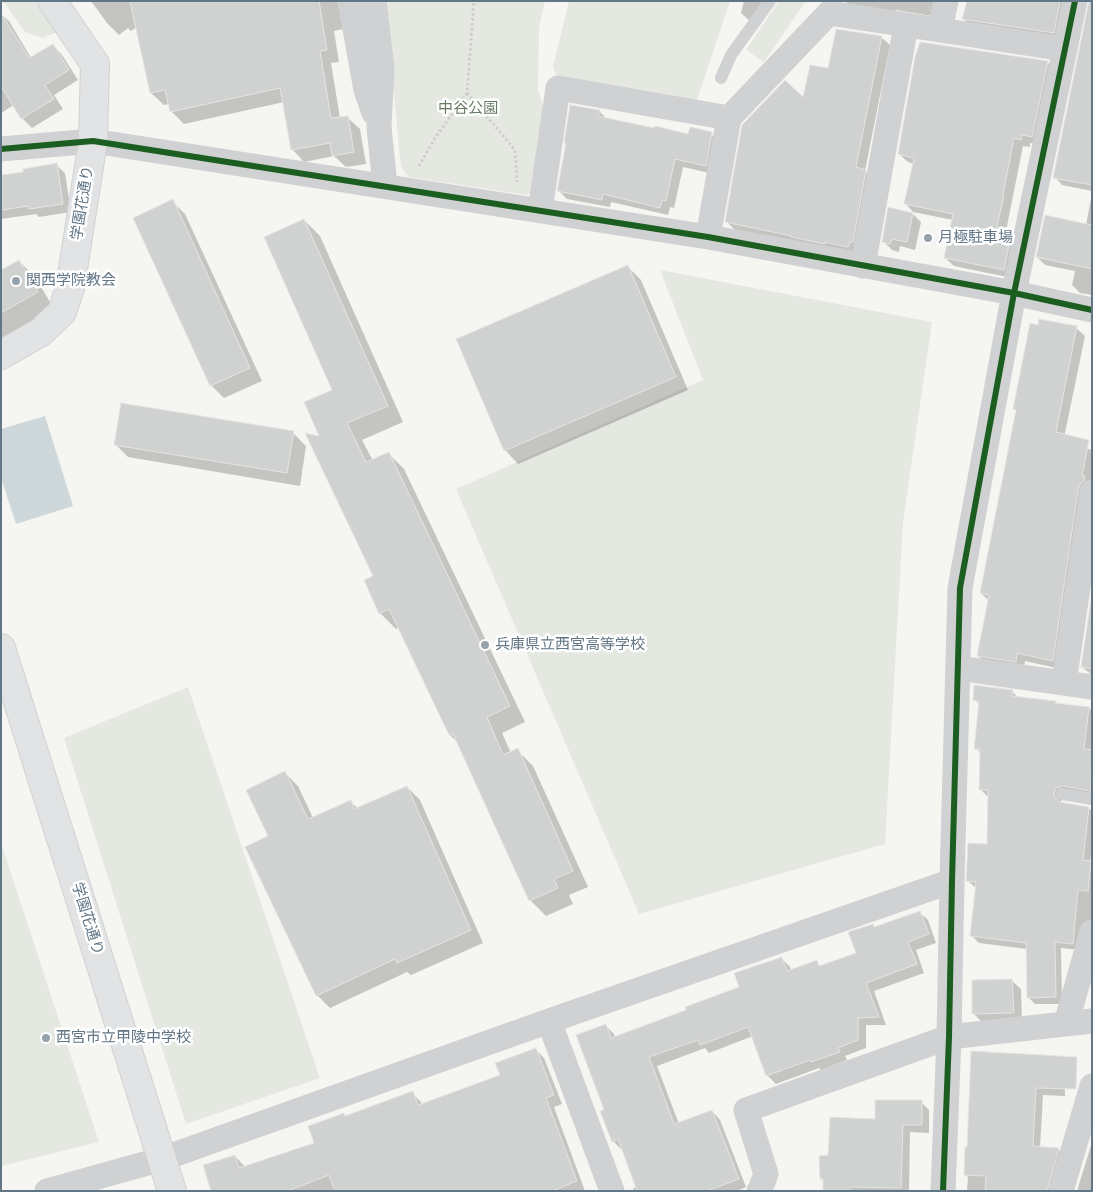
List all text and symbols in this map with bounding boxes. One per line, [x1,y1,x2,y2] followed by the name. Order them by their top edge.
[438,100,498,118] park label: 中谷公園
[68,165,98,241] street label: 学園花通り
[938,229,1013,247] place label: 月極駐車場
[922,232,934,244] marker: 月極駐車場
[26,272,116,290] place label: 関西学院教会
[10,275,22,287] marker: 関西学院教会
[495,636,645,654] place label: 兵庫県立西宮高等学校
[479,639,491,651] marker: 兵庫県立西宮高等学校
[67,881,107,957] street label: 学園花通り
[56,1029,191,1047] place label: 西宮市立甲陵中学校
[40,1032,52,1044] marker: 西宮市立甲陵中学校

